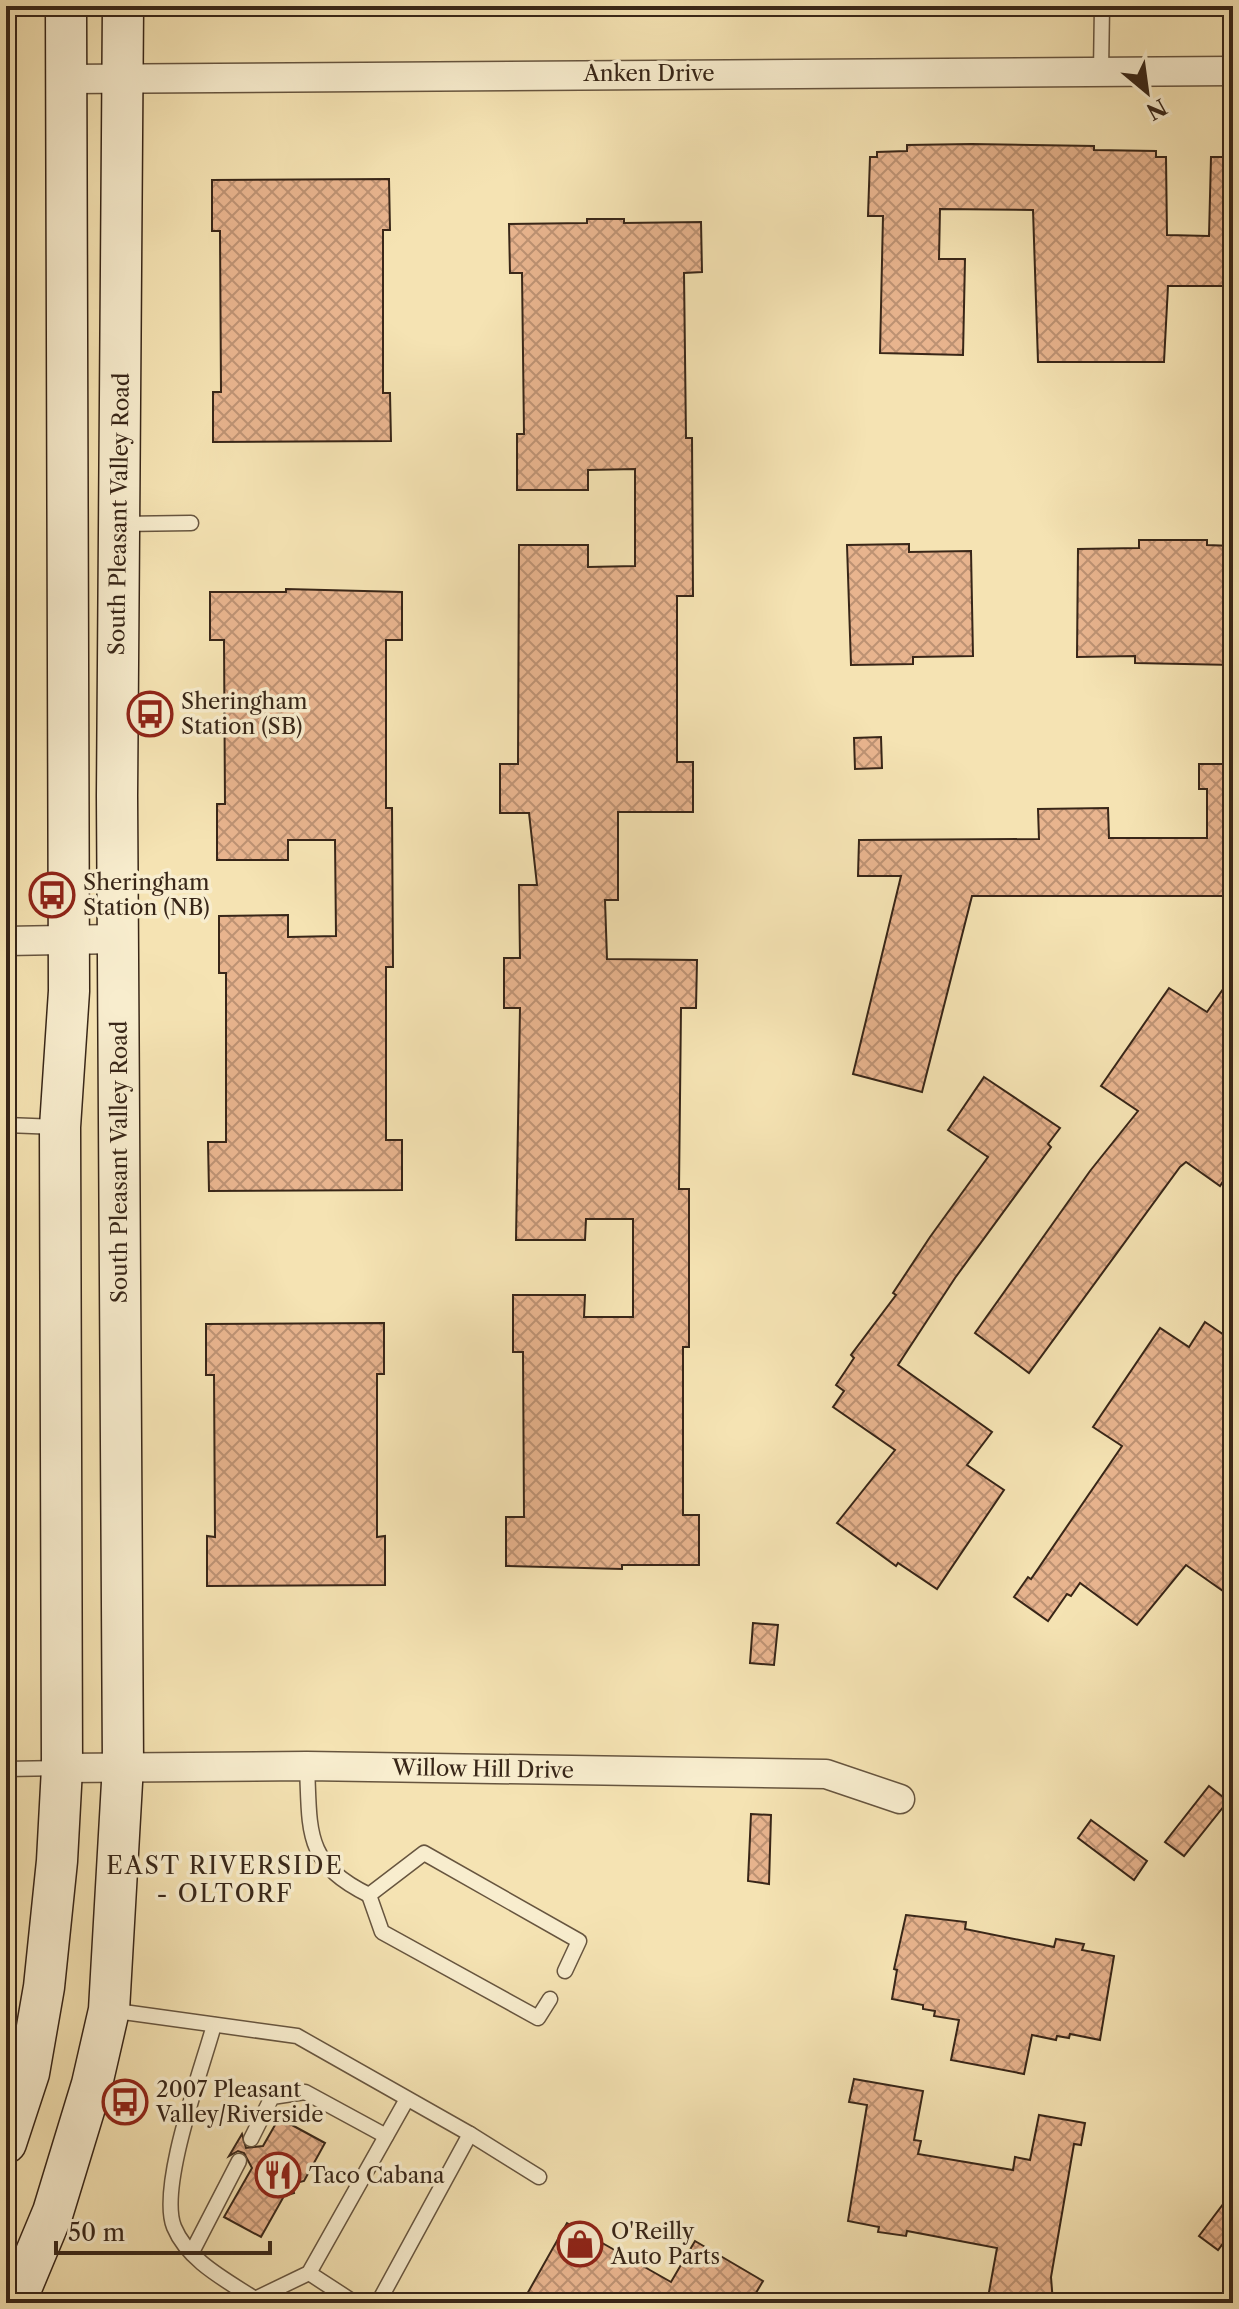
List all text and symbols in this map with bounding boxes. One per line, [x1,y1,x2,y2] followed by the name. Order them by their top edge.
[1107,52,1187,132] north arrow
[582,60,715,87] street label: Anken Drive
[1142,93,1171,125] text: N
[103,372,135,656] street label: South Pleasant Valley Road
[181,688,308,740] place label: Sheringham Station (SB)
[126,690,174,738] bus stop icon: Sheringham Station (SB)
[83,869,210,921] place label: Sheringham Station (NB)
[28,871,76,919] bus stop icon: Sheringham Station (NB)
[106,1021,133,1303] street label: South Pleasant Valley Road
[391,1754,574,1784] street label: Willow Hill Drive
[106,1851,344,1908] district label: EAST RIVERSIDE - OLTORF
[155,2076,324,2128] place label: 2007 Pleasant Valley/Riverside
[101,2078,149,2126] bus stop icon: 2007 Pleasant Valley/Riverside
[254,2151,302,2199] restaurant icon: Taco Cabana
[309,2162,445,2189] place label: Taco Cabana
[56,2205,270,2255] scale bar
[68,2218,125,2247] text: 50 m
[610,2218,720,2270] place label: O'Reilly Auto Parts
[556,2220,604,2268] shop icon: O'Reilly Auto Parts

